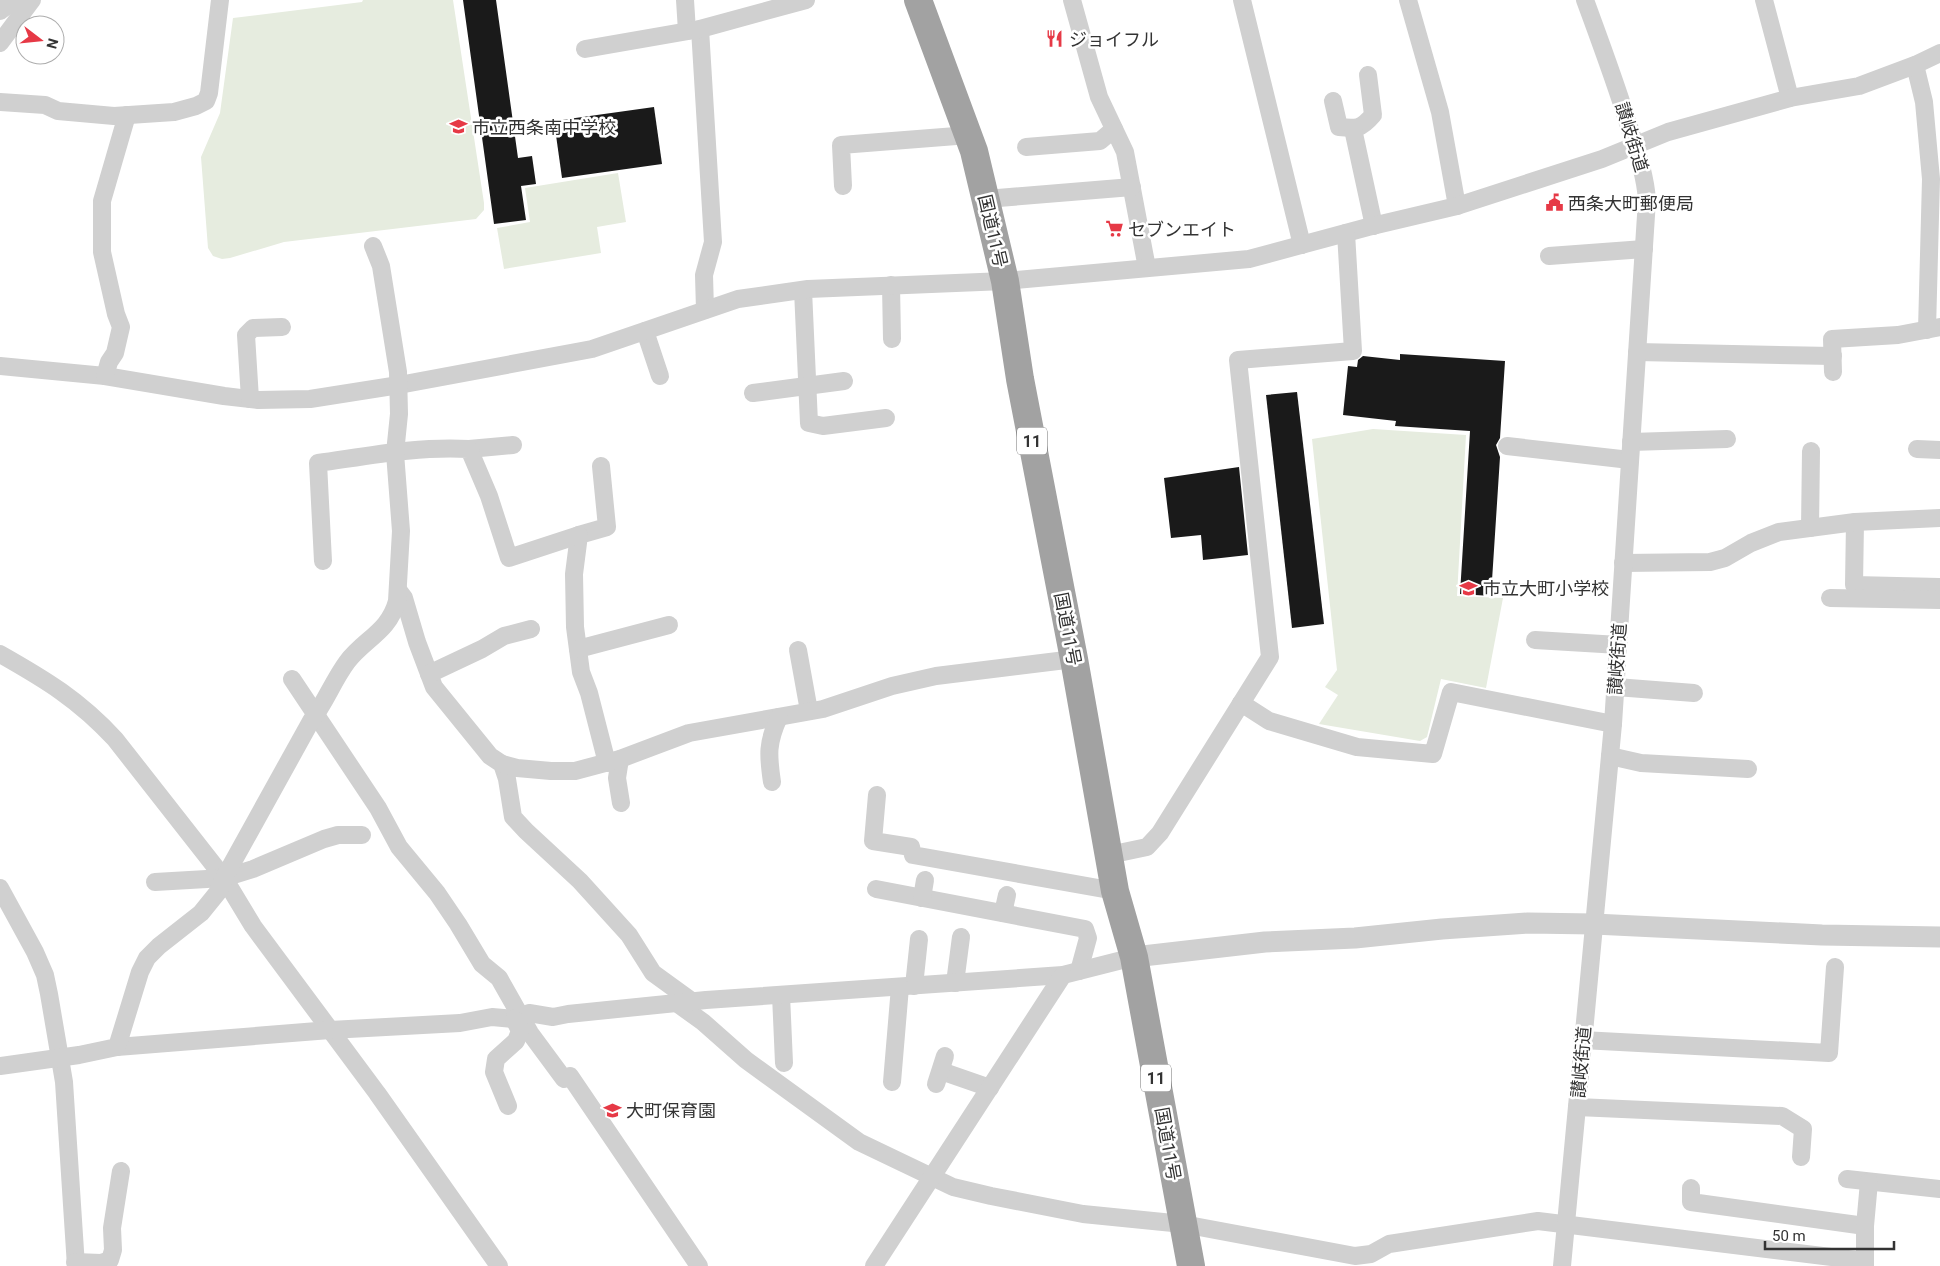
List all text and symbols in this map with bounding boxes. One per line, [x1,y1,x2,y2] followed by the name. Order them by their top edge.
[15,15,65,65] north arrow
[1045,29,1065,49] restaurant icon: ジョイフル
[1069,29,1159,50] place label: ジョイフル
[43,37,62,51] text: N
[1611,100,1653,174] street label: 讃岐街道
[448,117,468,137] school or university icon: 市立西条南中学校
[472,117,616,138] place label: 市立西条南中学校
[974,192,1012,270] street label: 国道11号
[1544,193,1564,213] public building icon: 西条大町郵便局
[1568,193,1694,214] place label: 西条大町郵便局
[1104,219,1124,239] supermarket icon: セブンエイト
[1128,219,1236,240] place label: セブンエイト
[1017,428,1047,454] road number: 11
[1459,578,1479,598] school or university icon: 市立大町小学校
[1483,578,1609,599] place label: 市立大町小学校
[1051,591,1085,667] street label: 国道11号
[1604,622,1630,696] street label: 讃岐街道
[1567,1025,1595,1099] street label: 讃岐街道
[1141,1064,1171,1092] road number: 11
[602,1100,622,1120] school or university icon: 大町保育園
[626,1100,716,1121] place label: 大町保育園
[1151,1106,1185,1182] street label: 国道11号
[1765,1218,1894,1250] scale bar
[1772,1227,1806,1245] text: 50 m

